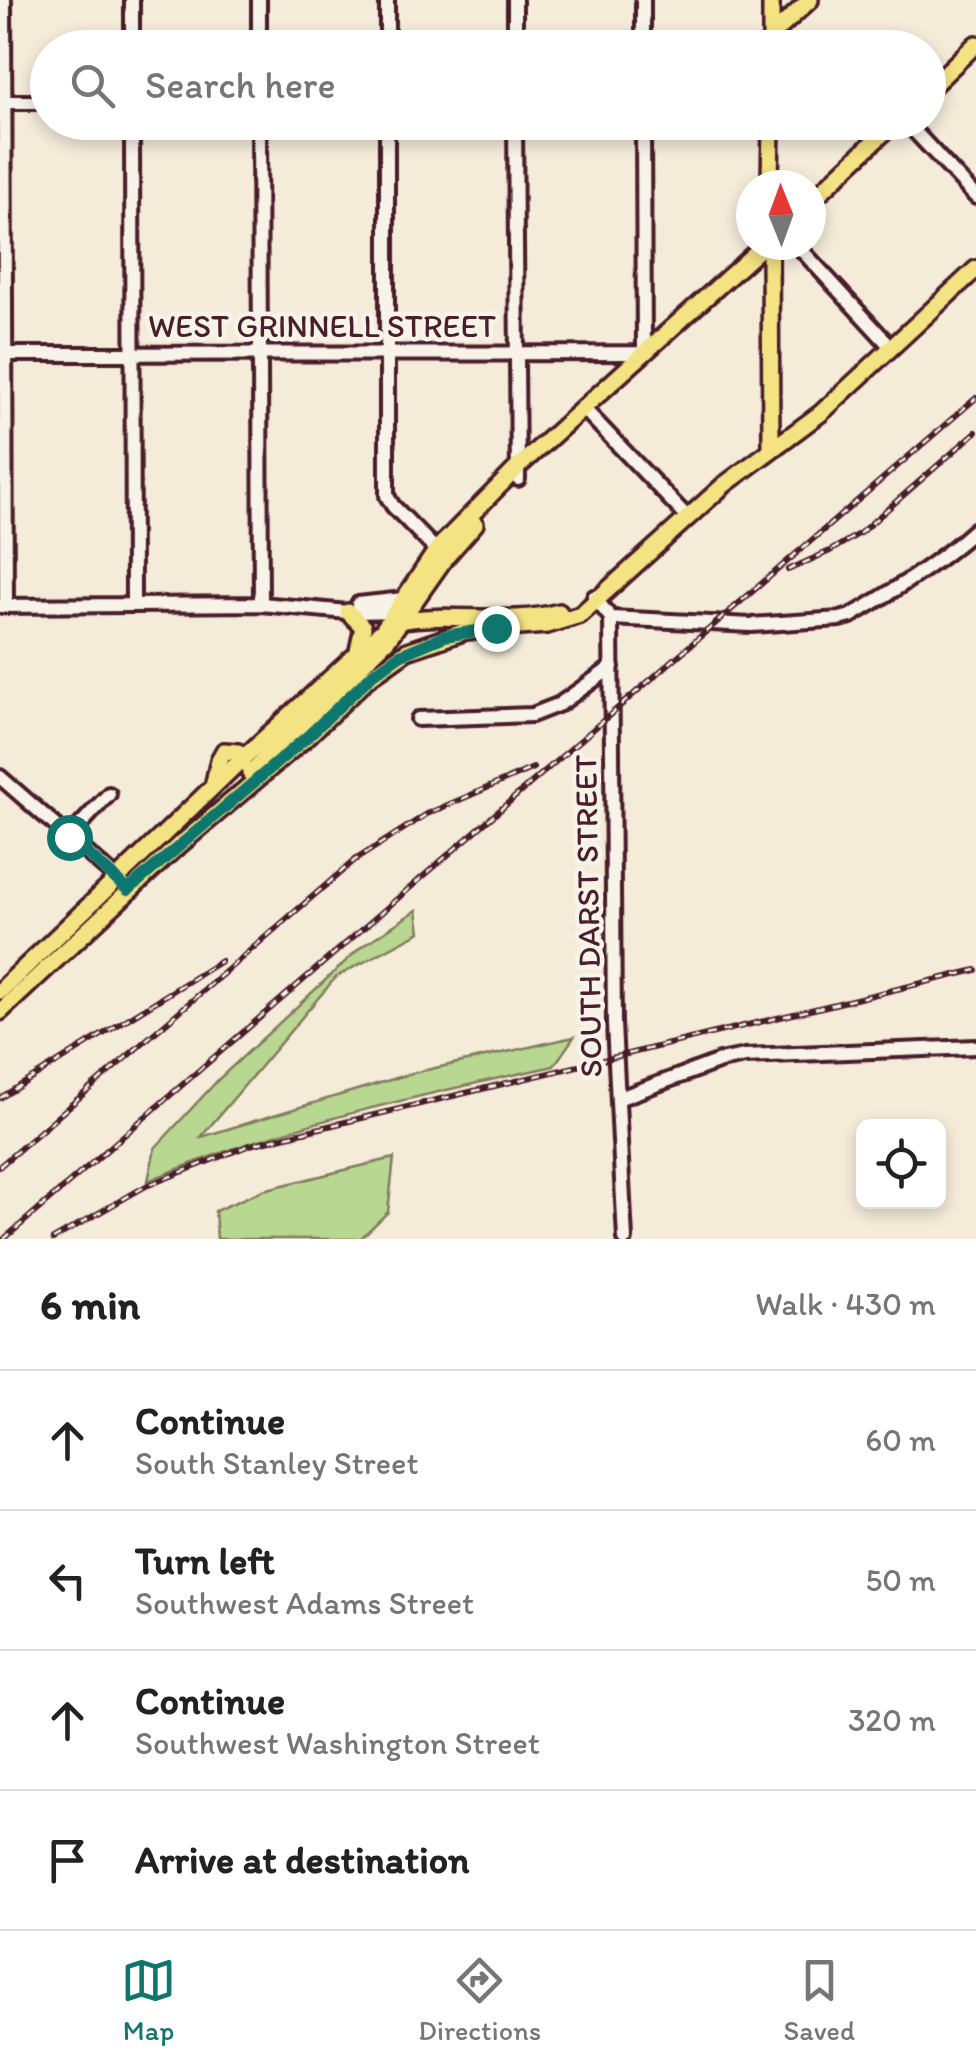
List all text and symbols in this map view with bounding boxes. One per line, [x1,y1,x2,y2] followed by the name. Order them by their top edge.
[30,30,946,140] search box
[65,58,120,113] icon: search
[145,62,336,108] text: Search here
[736,170,826,260] north arrow
[148,307,496,345] street label: WEST GRINNELL STREET
[474,606,520,652] route end
[566,754,610,1078] street label: SOUTH DARST STREET
[47,815,93,861] route start
[856,1119,946,1209] map controls
[856,1119,946,1209] button: locate
[40,1279,140,1330] text: 6 min
[755,1285,936,1323] text: Walk · 430 m
[135,1398,285,1444] text: Continue
[40,1413,95,1468] icon: ahead
[865,1421,936,1459] text: 60 m
[135,1444,419,1482] text: South Stanley Street
[135,1538,275,1584] text: Turn left
[40,1553,95,1608] icon: left
[865,1561,936,1599] text: 50 m
[135,1584,474,1622] text: Southwest Adams Street
[135,1678,285,1724] text: Continue
[40,1693,95,1748] icon: ahead
[848,1701,936,1739] text: 320 m
[135,1724,540,1762] text: Southwest Washington Street
[40,1833,95,1888] icon: arrive
[135,1837,470,1883] text: Arrive at destination
[121,1953,176,2047] tab: Map
[418,1953,541,2047] tab: Directions
[783,1953,855,2047] tab: Saved

